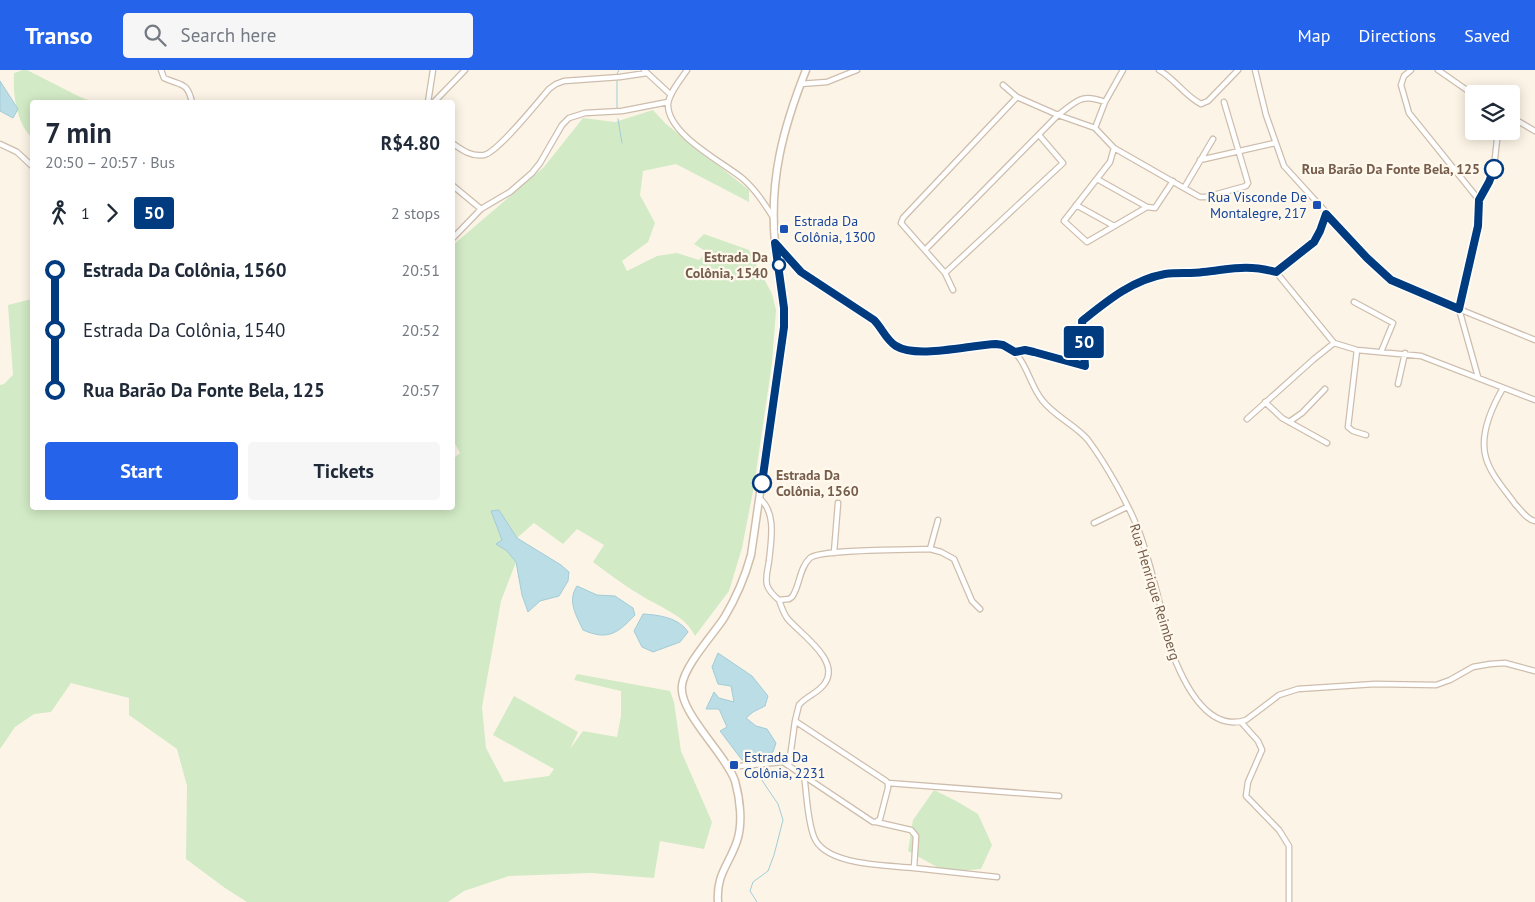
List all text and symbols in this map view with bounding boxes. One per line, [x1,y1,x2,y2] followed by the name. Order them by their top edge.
[123,13,473,58] search box
[25,20,93,51] text: Transo
[141,21,169,49] icon: search
[181,23,276,47] text: Search here
[1298,24,1330,47] text: Map
[1358,24,1436,47] text: Directions
[1464,24,1510,47] text: Saved
[1465,85,1520,140] map controls
[1465,85,1520,140] button: layers
[45,114,112,151] text: 7 min
[381,131,440,155] text: R$4.80
[45,152,175,172] text: 20:50 – 20:57 · Bus
[1484,159,1504,179] marker: Rua Barão Da Fonte Bela, 125
[1302,160,1480,178] place label: Rua Barão Da Fonte Bela, 125
[1208,188,1307,222] place label: Rua Visconde De Montalegre, 217
[45,199,73,227] icon: walk
[98,199,126,227] icon: forward
[1311,199,1323,211] marker: Rua Visconde De Montalegre, 217
[144,201,164,224] text: 50
[81,203,90,223] text: 1
[391,203,440,223] text: 2 stops
[794,212,876,246] place label: Estrada Da Colônia, 1300
[778,223,790,235] marker: Estrada Da Colônia, 1300
[685,248,768,282] place label: Estrada Da Colônia, 1540
[83,258,287,282] text: Estrada Da Colônia, 1560
[772,258,786,272] marker: Estrada Da Colônia, 1540
[402,260,440,280] text: 20:51
[83,318,285,342] text: Estrada Da Colônia, 1540
[402,320,440,340] text: 20:52
[1062,326,1106,358] line badge: 50
[1074,330,1094,353] text: 50
[83,378,325,402] text: Rua Barão Da Fonte Bela, 125
[402,380,440,400] text: 20:57
[45,442,238,500] button: Start
[248,442,440,500] button: Tickets
[776,466,859,500] place label: Estrada Da Colônia, 1560
[752,473,772,493] marker: Estrada Da Colônia, 1560
[1126,522,1184,662] street label: Rua Henrique Reimberg
[744,748,825,782] place label: Estrada Da Colônia, 2231
[728,759,740,771] marker: Estrada Da Colônia, 2231

